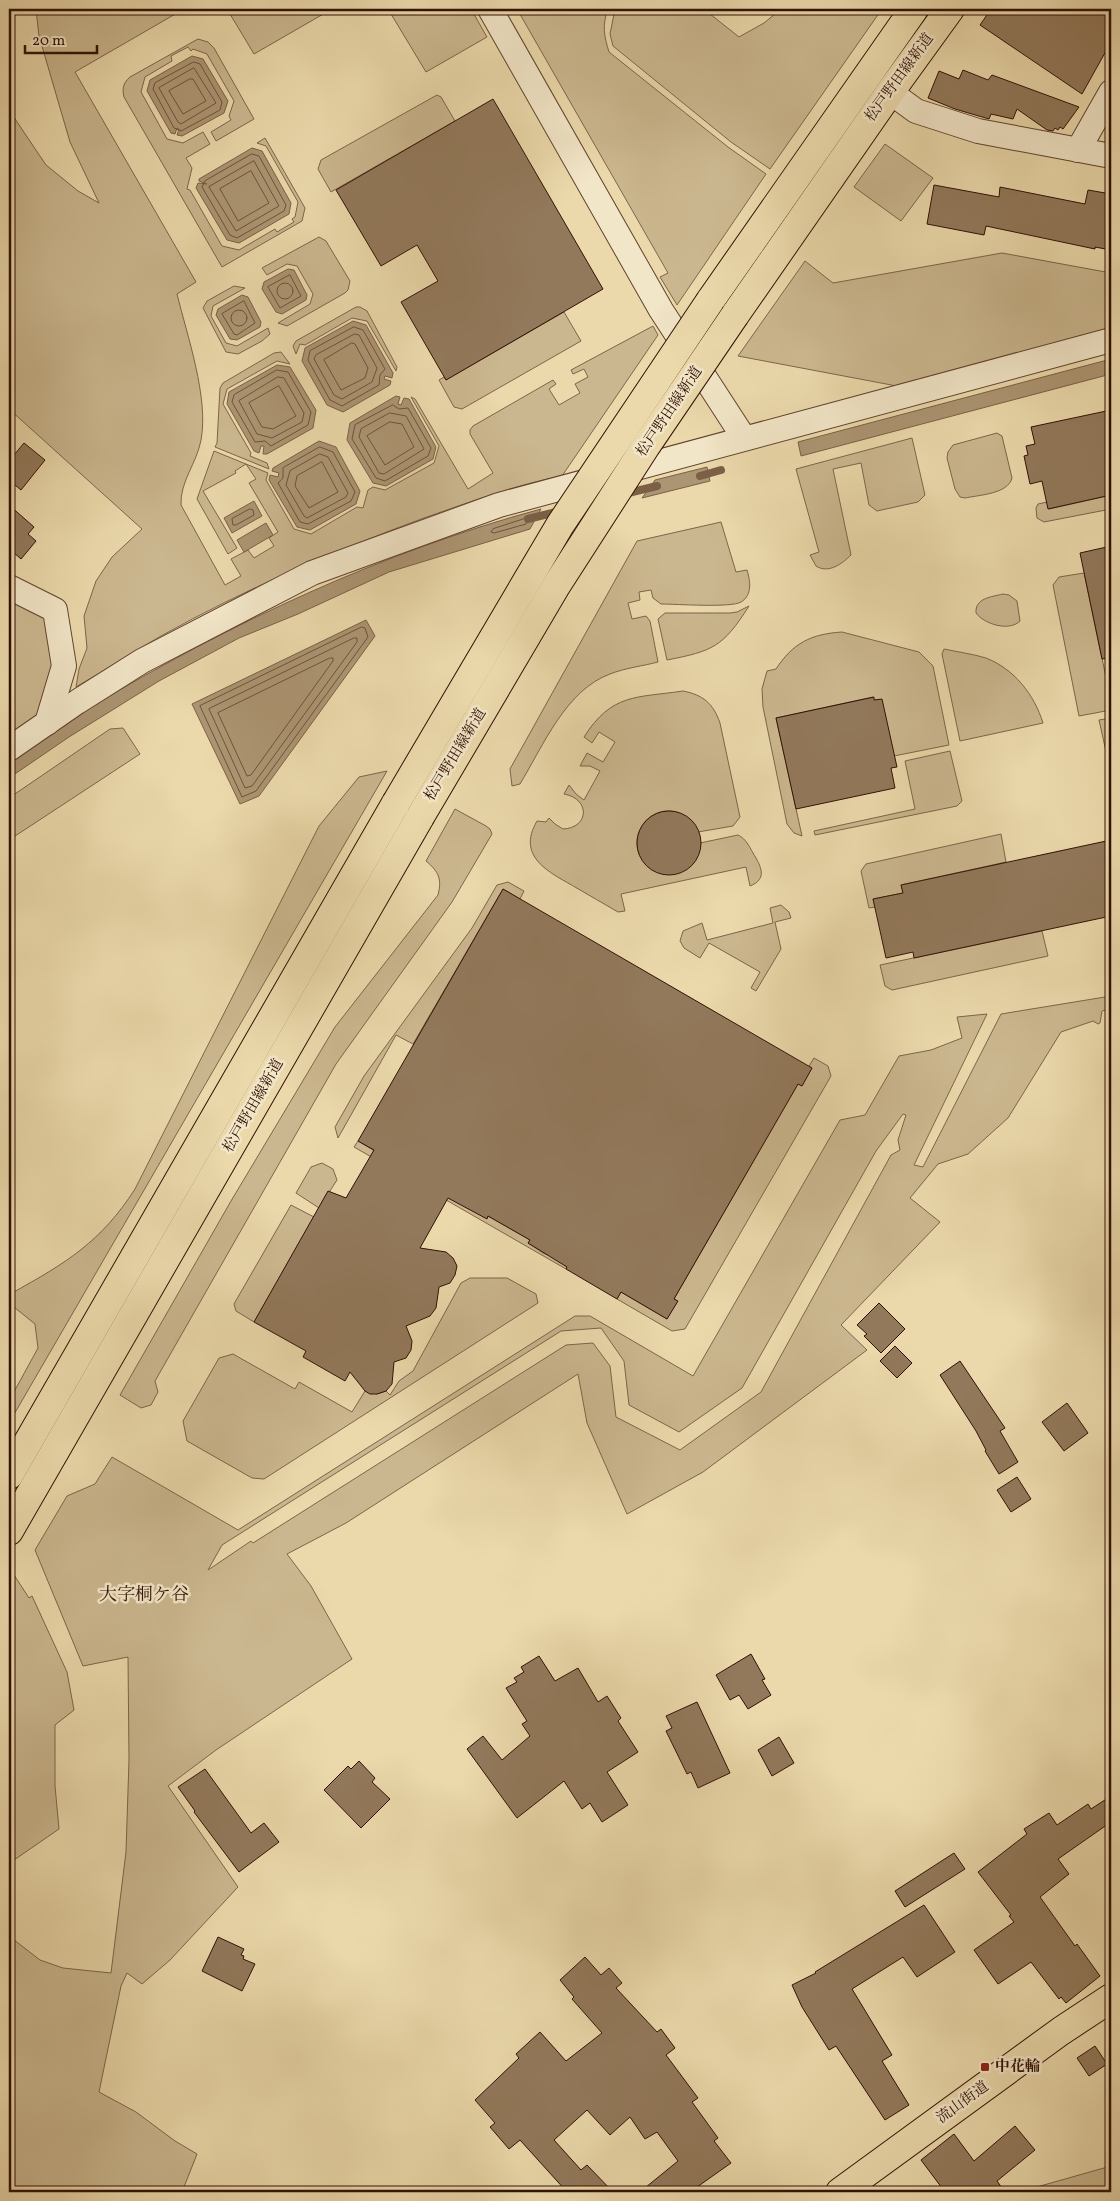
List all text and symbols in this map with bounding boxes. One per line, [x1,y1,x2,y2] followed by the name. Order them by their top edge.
[25,22,98,54] scale bar
[861,29,939,127] street label: 松戸野田線新道
[32,31,65,52] text: 20 m
[632,363,708,461] street label: 松戸野田線新道
[420,705,492,805] street label: 松戸野田線新道
[219,1055,289,1157] street label: 松戸野田線新道
[99,1583,189,1608] district label: 大字桐ケ谷
[995,2057,1040,2078] place label: 中花輪
[979,2061,991,2073] marker: 中花輪
[933,2077,993,2129] street label: 流山街道

